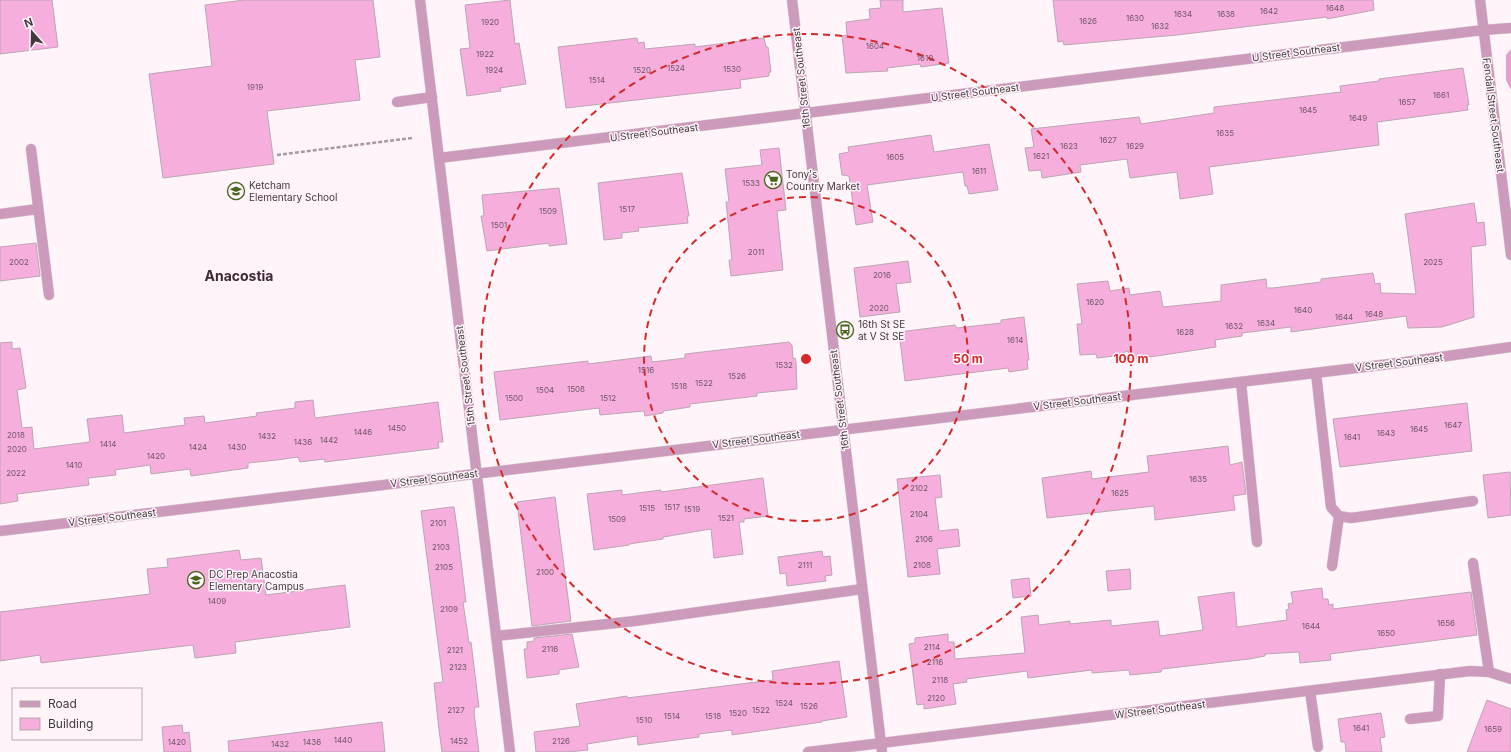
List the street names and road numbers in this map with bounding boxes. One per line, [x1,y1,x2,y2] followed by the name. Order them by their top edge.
[790,26,812,129] street label: 16th Street Southeast
[1251,41,1342,63] street label: U Street Southeast
[1481,57,1507,174] street label: Fendall Street Southeast
[930,81,1021,103] street label: U Street Southeast
[609,121,700,143] street label: U Street Southeast
[453,325,477,427] street label: 15th Street Southeast
[827,348,851,451] street label: 16th Street Southeast
[1354,351,1444,373] street label: V Street Southeast
[1032,390,1122,412] street label: V Street Southeast
[711,428,801,450] street label: V Street Southeast
[389,467,479,489] street label: V Street Southeast
[67,506,157,528] street label: V Street Southeast
[1114,697,1207,721] street label: W Street Southeast

